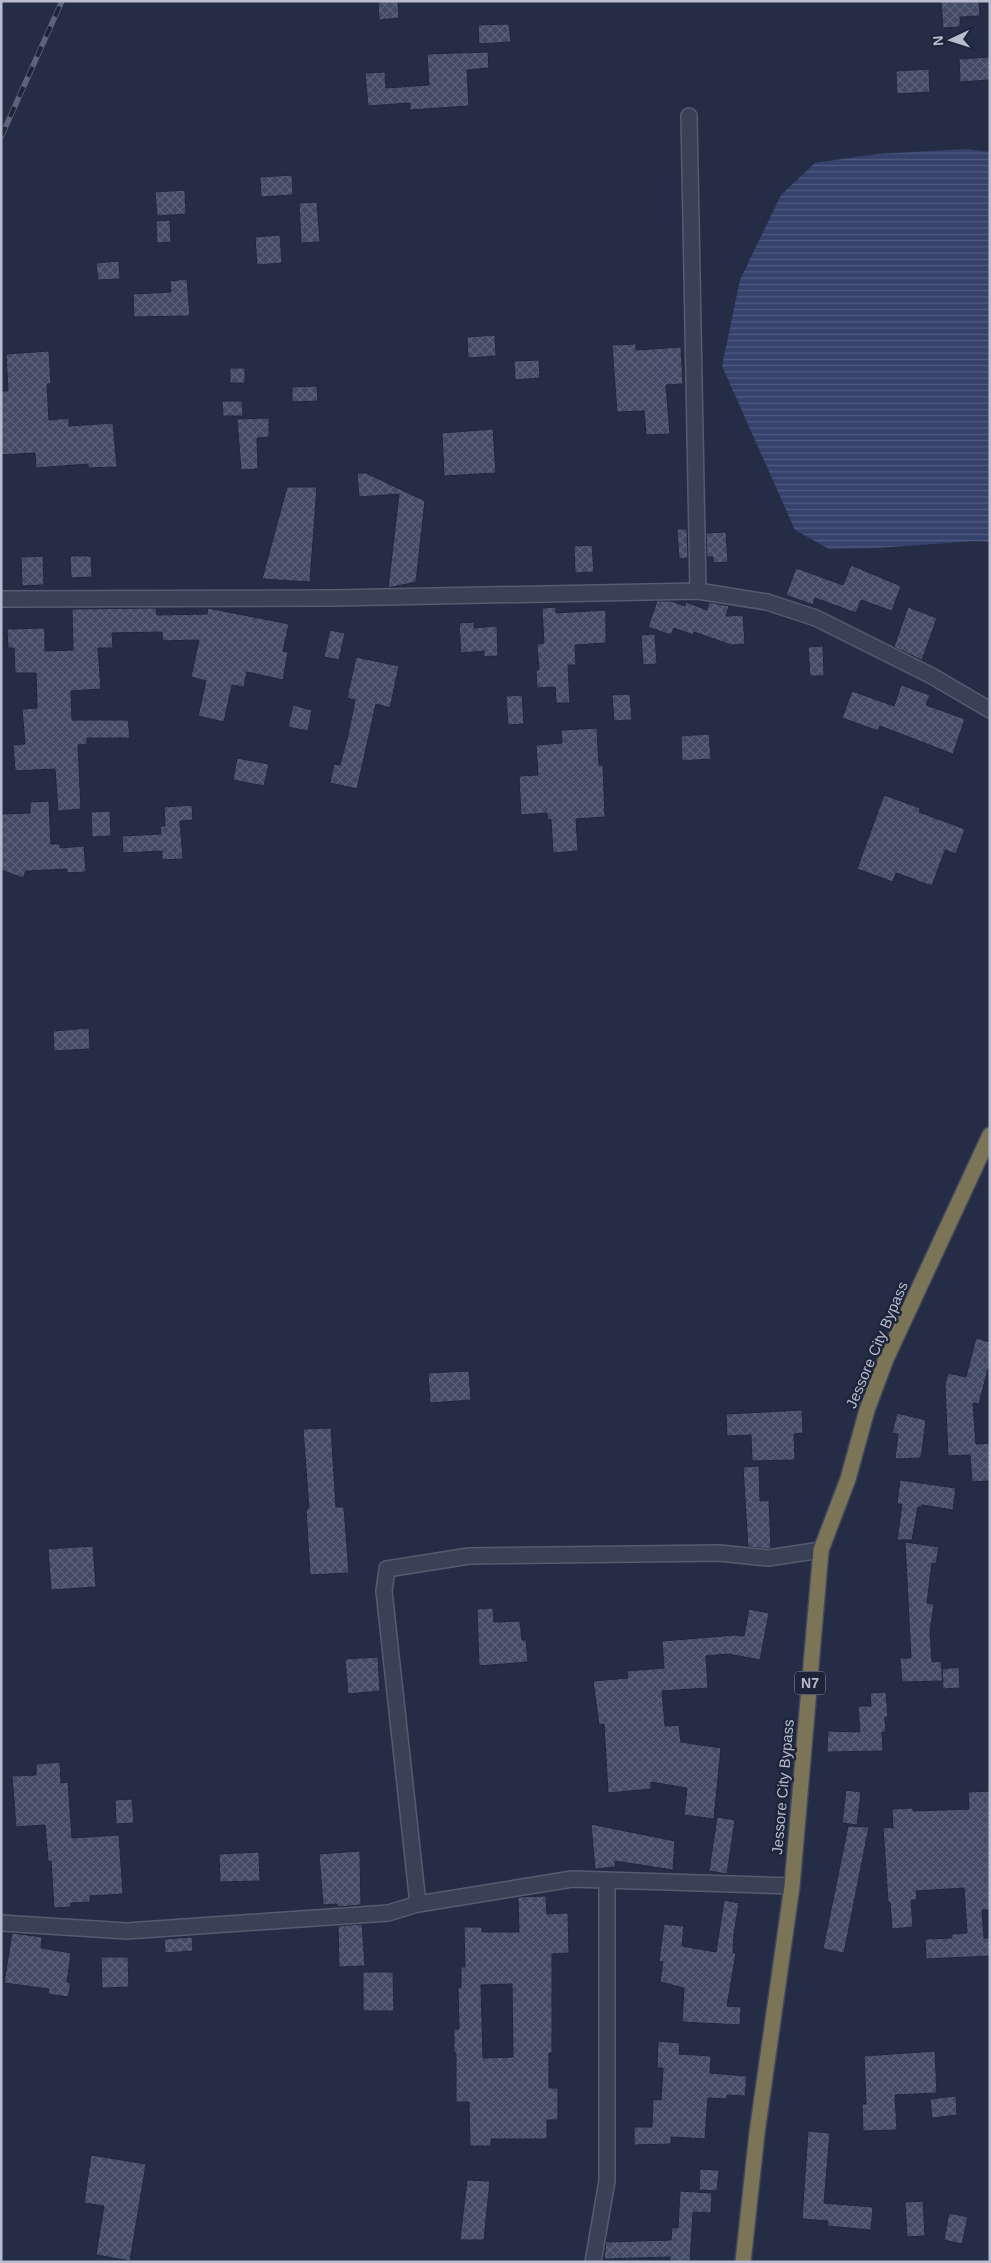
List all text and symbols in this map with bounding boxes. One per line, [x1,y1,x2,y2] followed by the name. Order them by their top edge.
[926,15,976,65] north arrow
[930,35,946,47] text: N
[842,1279,911,1411] street label: Jessore City Bypass
[795,1672,825,1695] road number: N7
[768,1719,797,1855] street label: Jessore City Bypass

